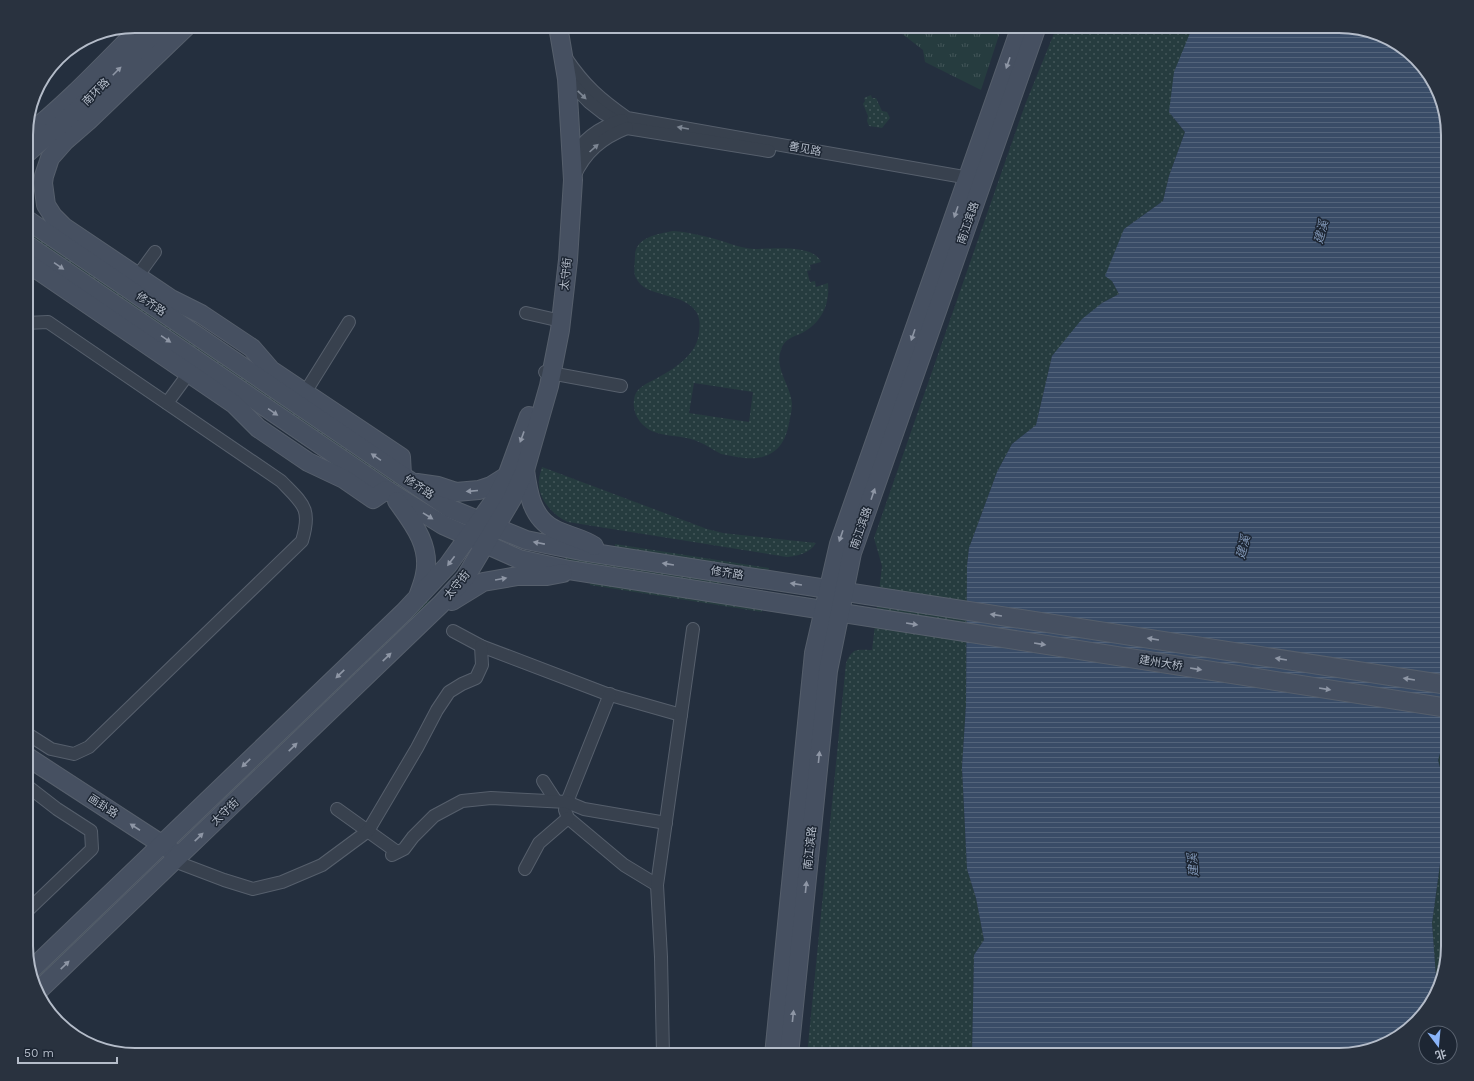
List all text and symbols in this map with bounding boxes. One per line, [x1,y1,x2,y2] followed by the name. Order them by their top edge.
[1005,57,1011,69] one-way arrow
[112,66,122,76] one-way arrow
[80,76,112,108] street label: 南环路
[577,90,587,100] one-way arrow
[676,125,689,131] one-way arrow
[788,140,822,158] street label: 善见路
[589,143,599,152] one-way arrow
[955,200,981,246] street label: 南江滨路
[953,206,959,218] one-way arrow
[1311,217,1331,245] water label: 建溪
[558,257,574,291] street label: 太守街
[53,262,64,270] one-way arrow
[134,289,168,319] street label: 修齐路
[909,329,915,341] one-way arrow
[161,335,171,343] one-way arrow
[268,408,278,416] one-way arrow
[518,431,524,443] one-way arrow
[371,453,381,461] one-way arrow
[402,472,436,502] street label: 修齐路
[466,487,478,494] one-way arrow
[870,488,876,500] one-way arrow
[848,505,874,551] street label: 南江滨路
[422,512,434,519] one-way arrow
[838,531,844,543] one-way arrow
[1233,532,1253,560] water label: 建溪
[533,539,546,545] one-way arrow
[447,556,455,566] one-way arrow
[662,561,674,567] one-way arrow
[710,564,744,582] street label: 修齐路
[442,568,472,602] street label: 太守街
[495,576,507,582] one-way arrow
[790,581,802,587] one-way arrow
[990,611,1003,617] one-way arrow
[906,621,918,627] one-way arrow
[1146,636,1159,642] one-way arrow
[1034,641,1046,647] one-way arrow
[382,652,392,662] one-way arrow
[1138,653,1184,673] street label: 建州大桥
[1275,656,1287,662] one-way arrow
[1190,666,1202,672] one-way arrow
[335,669,345,678] one-way arrow
[1403,676,1416,682] one-way arrow
[1318,686,1331,692] one-way arrow
[288,742,298,752] one-way arrow
[816,751,822,764] one-way arrow
[241,759,251,768] one-way arrow
[86,792,120,820] street label: 画卦路
[209,796,241,828] street label: 太守街
[129,823,140,831] one-way arrow
[801,825,819,871] street label: 南江滨路
[194,832,204,842] one-way arrow
[1185,850,1201,878] water label: 建溪
[803,881,809,893] one-way arrow
[60,961,70,970] one-way arrow
[790,1010,796,1022] one-way arrow
[1418,1025,1458,1065] north arrow
[18,1039,117,1065] scale bar
[24,1046,54,1060] text: 50 m
[1434,1046,1448,1062] text: 北

